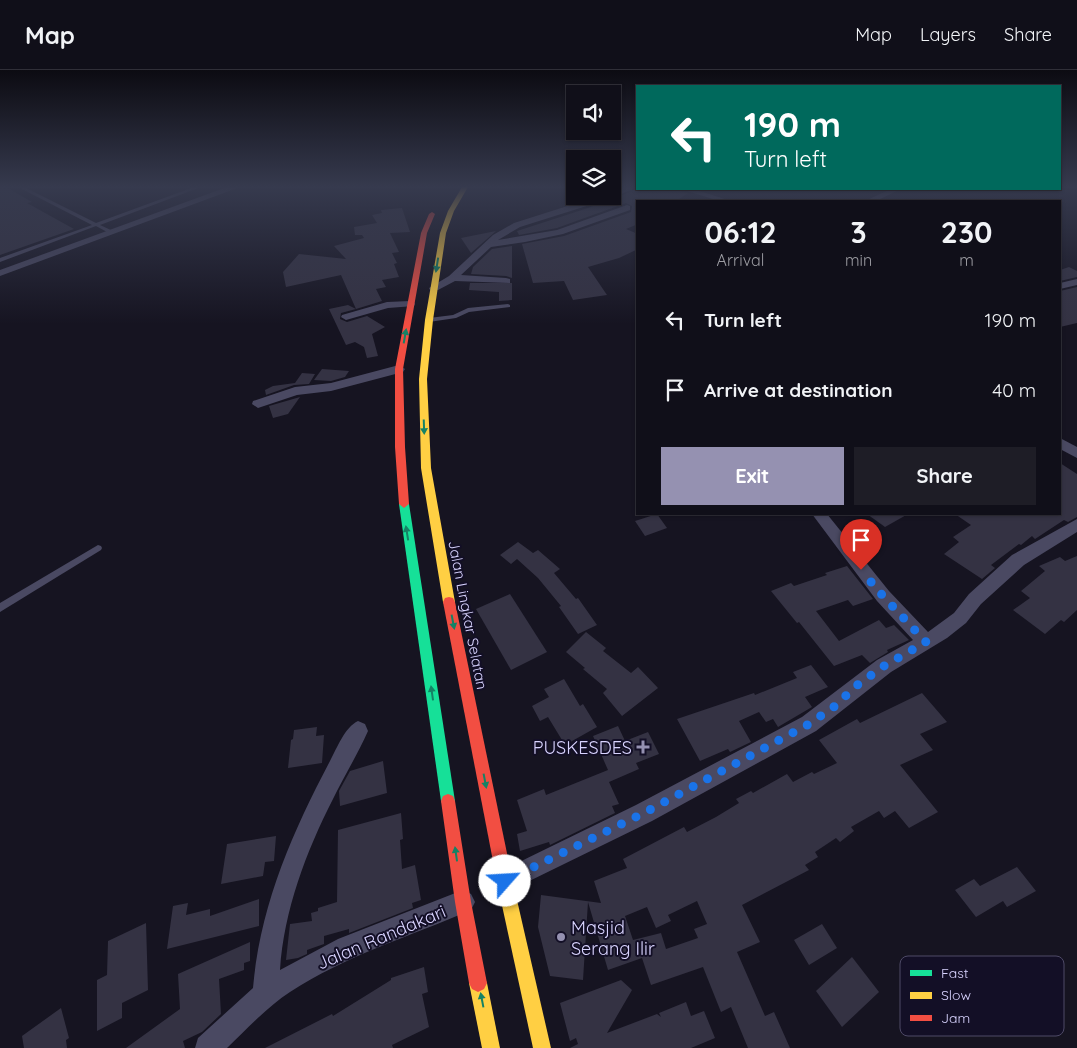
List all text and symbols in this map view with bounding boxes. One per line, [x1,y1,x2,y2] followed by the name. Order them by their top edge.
[25,20,75,50] text: Map
[855,23,892,46] text: Map
[920,23,976,46] text: Layers
[1004,23,1052,46] text: Share
[566,85,621,205] map controls
[566,85,621,140] button: sound
[744,102,841,146] text: 190 m
[661,105,726,170] icon: left
[744,145,827,173] text: Turn left
[566,150,621,205] button: layers
[705,213,776,251] text: 06:12
[851,213,867,251] text: 3
[941,213,992,251] text: 230
[717,250,764,270] text: Arrival
[845,250,872,270] text: min
[959,250,974,270] text: m
[433,258,441,274] one-way arrow
[661,306,689,334] icon: left
[704,308,782,332] text: Turn left
[985,308,1036,332] text: 190 m
[401,328,409,344] one-way arrow
[661,376,689,404] icon: arrive
[704,378,893,402] text: Arrive at destination
[992,378,1036,402] text: 40 m
[421,419,429,435] one-way arrow
[661,447,844,505] button: Exit
[854,447,1036,505] button: Share
[840,519,882,570] pin
[403,524,411,540] one-way arrow
[847,526,875,554] icon: arrive
[444,539,492,691] street label: Jalan Lingkar Selatan
[449,614,457,629] one-way arrow
[427,685,435,701] one-way arrow
[533,736,632,759] place label: PUSKESDES
[636,740,650,754] marker: PUSKESDES
[481,774,489,789] one-way arrow
[451,846,459,862] one-way arrow
[478,854,530,906] position arrow
[313,899,449,975] street label: Jalan Randakari
[571,916,655,960] place label: Masjid Serang Ilir
[555,931,567,943] marker: Masjid Serang Ilir
[900,956,1064,1036] legend
[941,964,969,982] text: Fast
[941,986,971,1004] text: Slow
[478,993,486,1008] one-way arrow
[941,1009,970,1027] text: Jam

